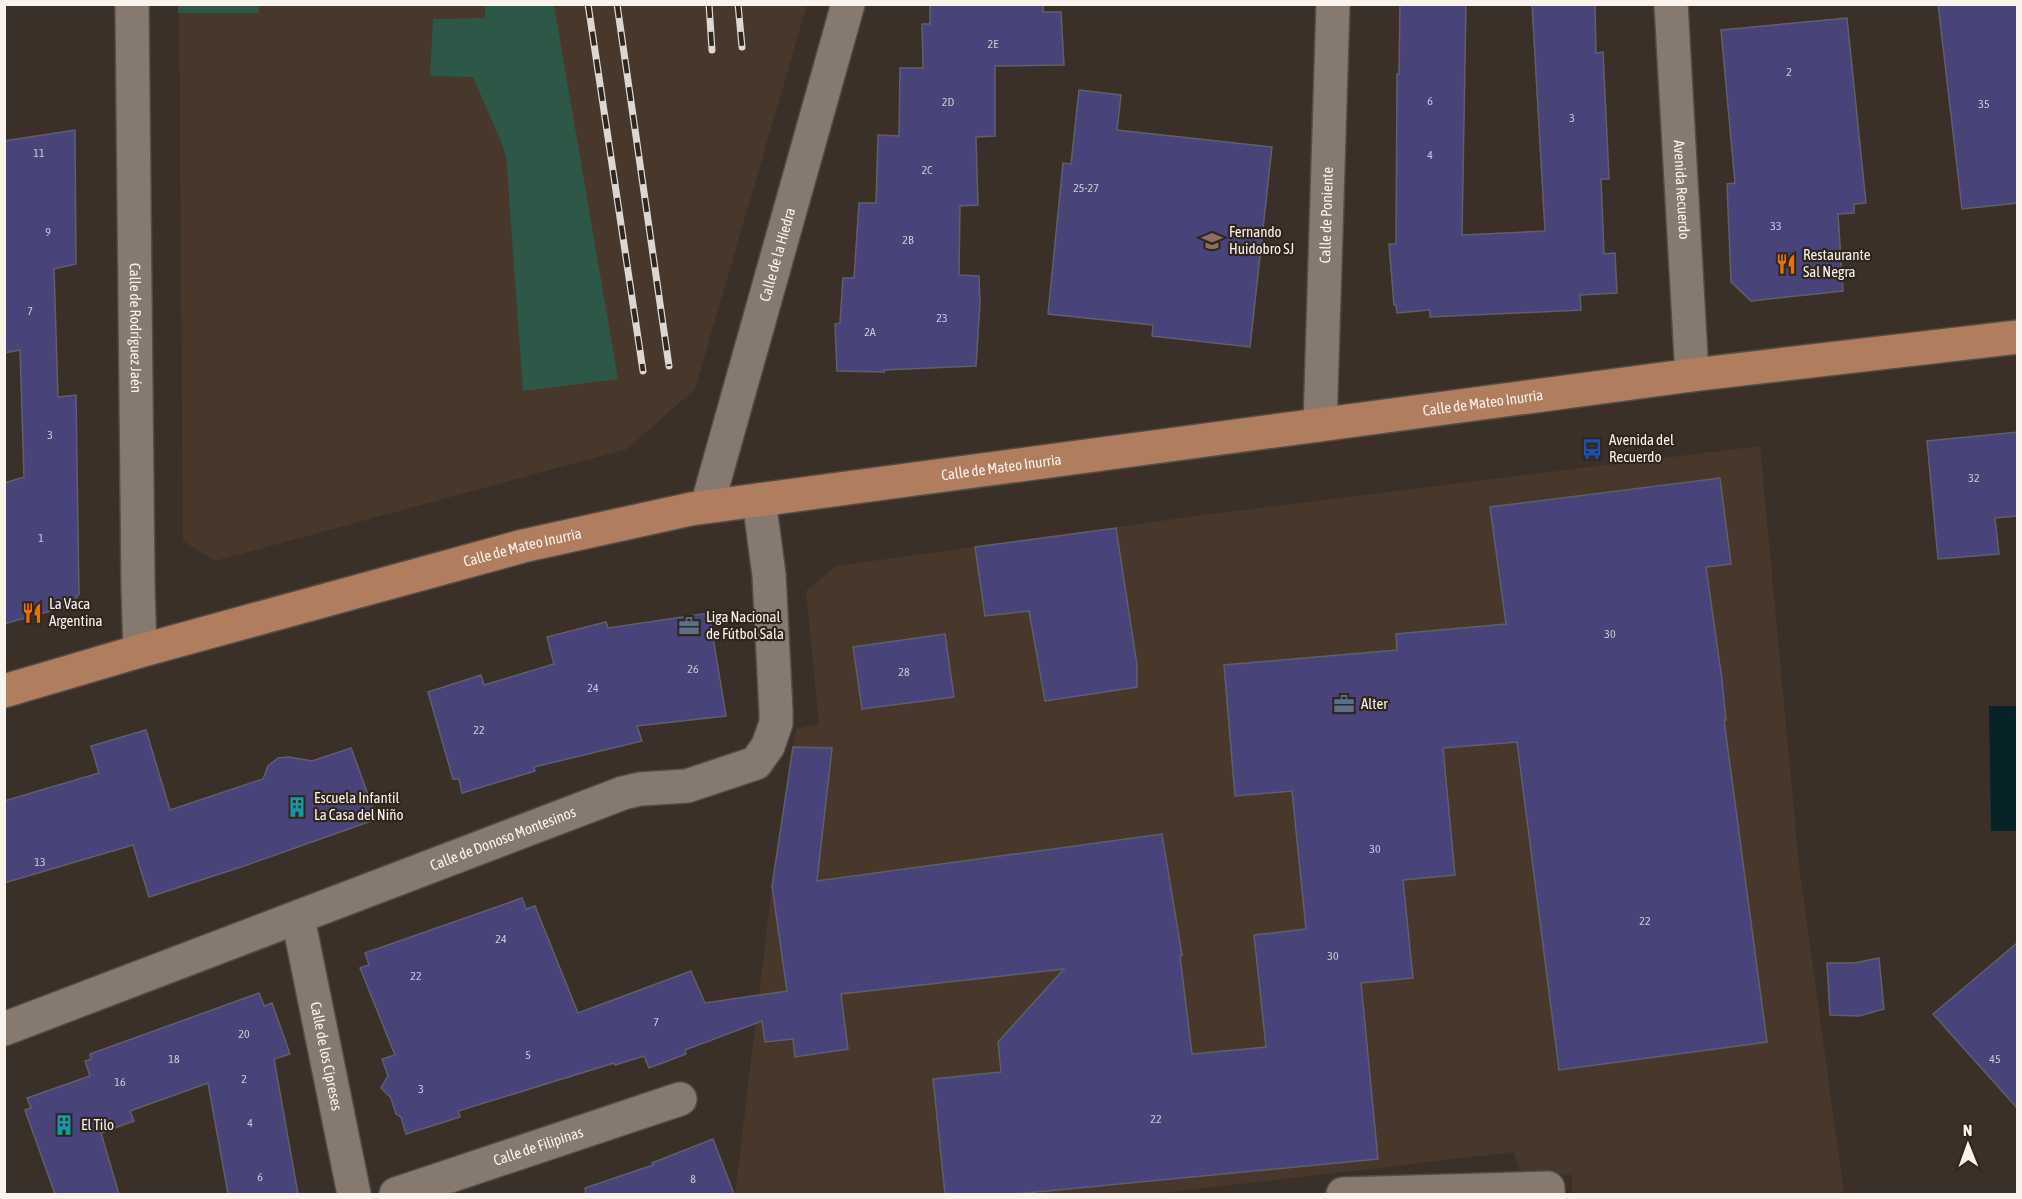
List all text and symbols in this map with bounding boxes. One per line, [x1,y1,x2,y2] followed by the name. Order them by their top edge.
[988,37,998,51] house number: 2E
[1786,65,1792,79] house number: 2
[1427,94,1433,108] house number: 6
[942,95,954,109] house number: 2D
[1978,97,1990,111] house number: 35
[1569,111,1575,125] house number: 3
[1671,139,1693,240] street label: Avenida Recuerdo
[33,146,45,160] house number: 11
[1427,148,1433,162] house number: 4
[921,163,933,177] house number: 2C
[1316,166,1336,264] street label: Calle de Poniente
[1073,181,1099,195] house number: 25-27
[756,206,798,303] street label: Calle de la Hiedra
[1770,219,1782,233] house number: 33
[1229,223,1294,257] place label: Fernando Huidobro SJ
[45,225,51,239] house number: 9
[1200,229,1224,253] school or university icon: Fernando Huidobro SJ
[902,233,914,247] house number: 2B
[1803,246,1871,280] place label: Restaurante Sal Negra
[1774,252,1798,276] restaurant icon: Restaurante Sal Negra
[127,263,145,393] street label: Calle de Rodríguez Jaén
[27,304,33,318] house number: 7
[936,311,948,325] house number: 23
[864,325,876,339] house number: 2A
[1422,386,1544,419] street label: Calle de Mateo Inurria
[47,428,53,442] house number: 3
[1609,431,1674,465] place label: Avenida del Recuerdo
[1580,437,1604,461] bus stop icon: Avenida del Recuerdo
[940,450,1062,483] street label: Calle de Mateo Inurria
[1968,471,1980,485] house number: 32
[461,524,583,570] street label: Calle de Mateo Inurria
[38,531,44,545] house number: 1
[49,595,103,629] place label: La Vaca Argentina
[20,601,44,625] restaurant icon: La Vaca Argentina
[706,608,784,642] place label: Liga Nacional de Fútbol Sala
[677,614,701,638] office icon: Liga Nacional de Fútbol Sala
[1604,627,1616,641] house number: 30
[687,662,699,676] house number: 26
[898,665,910,679] house number: 28
[587,681,599,695] house number: 24
[1332,692,1356,716] office icon: Alter
[1361,695,1388,712] place label: Alter
[473,723,485,737] house number: 22
[314,789,403,823] place label: Escuela Infantil La Casa del Niño
[285,795,309,819] building icon: Escuela Infantil La Casa del Niño
[428,803,578,874] street label: Calle de Donoso Montesinos
[1369,842,1381,856] house number: 30
[34,855,46,869] house number: 13
[1639,914,1651,928] house number: 22
[495,932,507,946] house number: 24
[1327,949,1339,963] house number: 30
[410,969,422,983] house number: 22
[307,1000,346,1112] street label: Calle de los Cipreses
[653,1015,659,1029] house number: 7
[238,1027,250,1041] house number: 20
[525,1048,531,1062] house number: 5
[168,1052,180,1066] house number: 18
[1989,1052,2001,1066] house number: 45
[241,1072,247,1086] house number: 2
[114,1075,126,1089] house number: 16
[418,1082,424,1096] house number: 3
[1150,1112,1162,1126] house number: 22
[52,1113,76,1137] building icon: El Tilo
[1938,1115,1998,1175] north arrow
[81,1116,114,1133] place label: El Tilo
[247,1116,253,1130] house number: 4
[1963,1121,1973,1139] text: N
[491,1123,585,1169] street label: Calle de Filipinas
[257,1170,263,1184] house number: 6
[690,1172,696,1186] house number: 8

